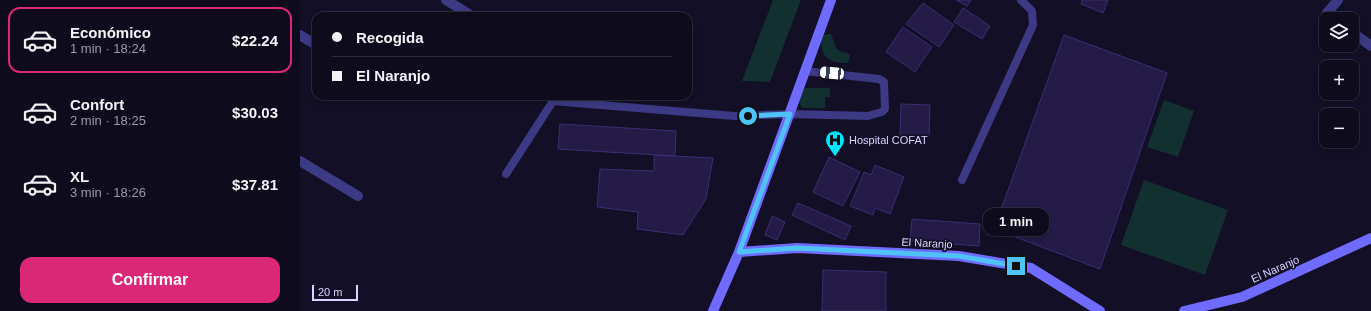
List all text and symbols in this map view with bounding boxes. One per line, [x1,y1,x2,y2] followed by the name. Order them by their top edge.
[1319,12,1359,148] map controls
[1319,12,1359,52] button: layers
[22,22,58,58] icon: car
[70,24,151,41] text: Económico
[356,29,424,46] text: Recogida
[232,32,278,49] text: $22.24
[70,41,146,56] text: 1 min · 18:24
[1319,60,1359,100] button: +
[820,66,844,80] car
[356,67,430,84] text: El Naranjo
[22,94,58,130] icon: car
[70,96,124,113] text: Confort
[232,104,278,121] text: $30.03
[739,107,757,125] route start
[1319,108,1359,148] button: −
[70,113,146,128] text: 2 min · 18:25
[824,129,846,157] hospital icon: Hospital COFAT
[849,134,928,146] place label: Hospital COFAT
[22,166,58,202] icon: car
[70,168,89,185] text: XL
[232,176,278,193] text: $37.81
[70,185,146,200] text: 3 min · 18:26
[983,208,1049,236] callout: 1 min
[999,214,1033,229] text: 1 min
[901,236,953,250] street label: El Naranjo
[1249,253,1301,285] street label: El Naranjo
[20,257,280,303] button: Confirmar
[1007,257,1025,275] route end
[312,283,358,302] scale bar
[318,286,342,298] text: 20 m

